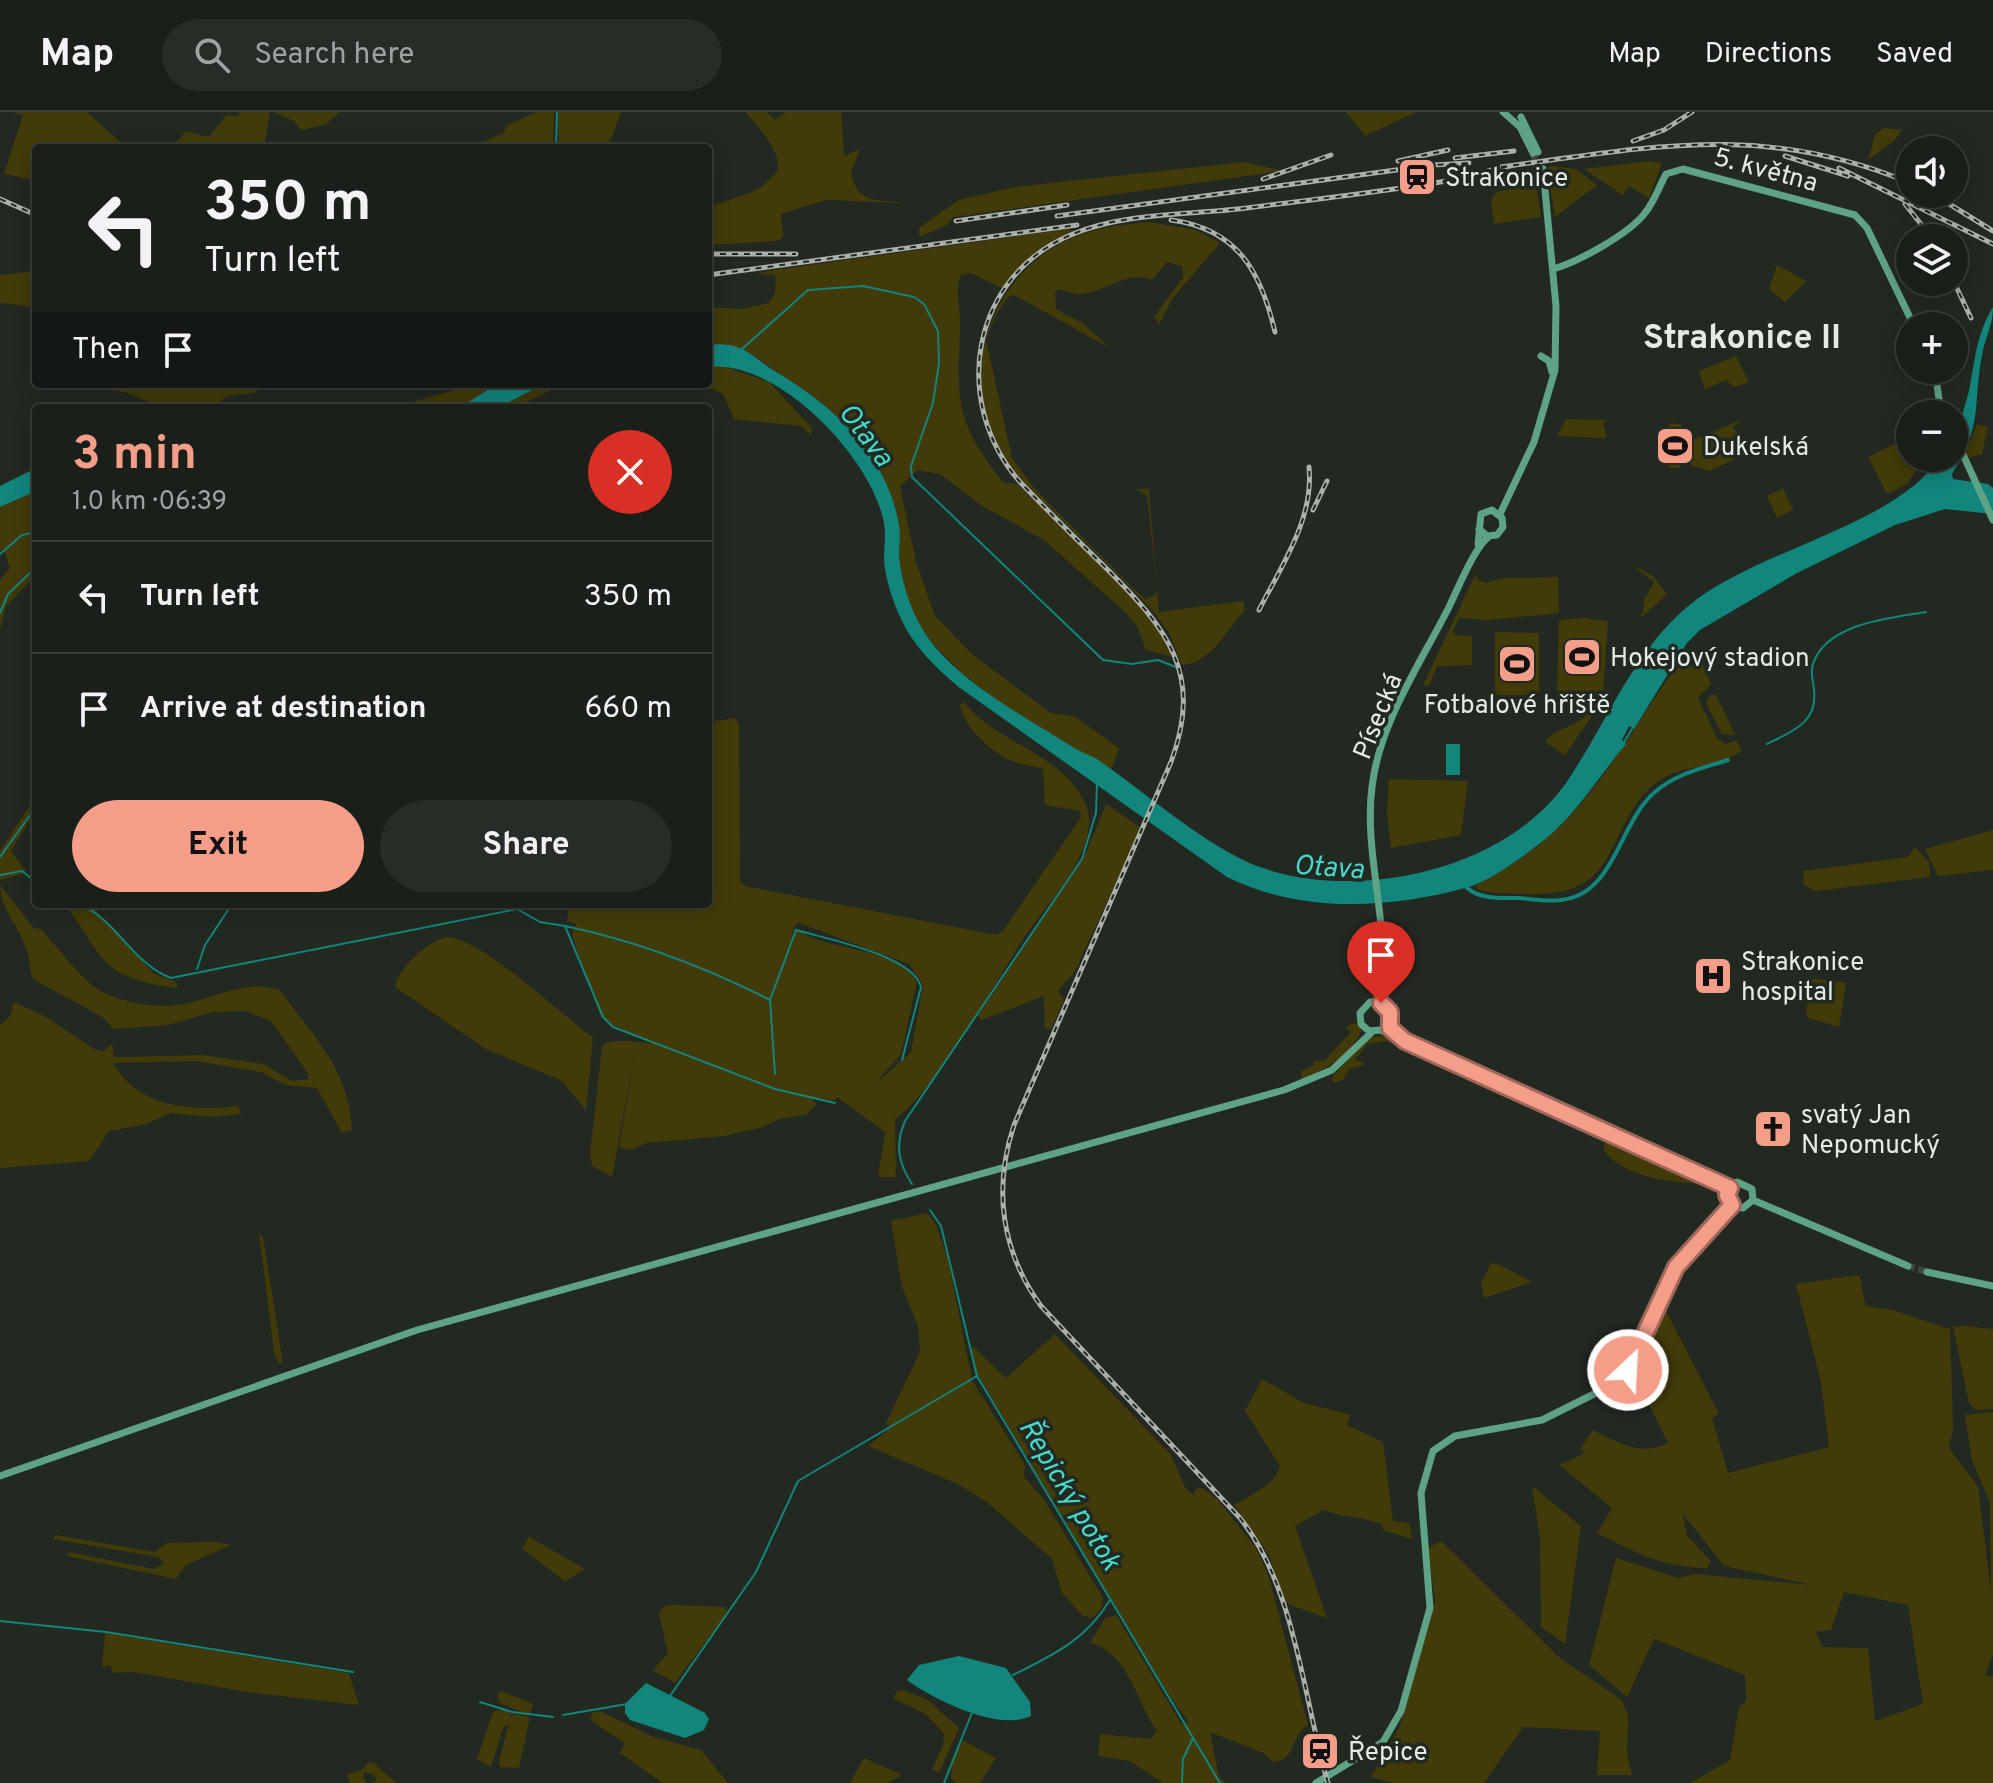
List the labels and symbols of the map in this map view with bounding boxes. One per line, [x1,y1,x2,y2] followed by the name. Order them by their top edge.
[1710,142,1821,201] street label: 5. května
[1396,156,1438,198] station icon: Strakonice
[1445,163,1568,196] place label: Strakonice
[1643,318,1841,361] district label: Strakonice II
[829,397,901,475] water label: Otava
[1654,425,1696,467] sports icon: Dukelská
[1703,432,1809,465] place label: Dukelská
[1561,636,1603,678] sports icon: Hokejový stadion
[1496,643,1538,685] sports icon: Fotbalové hřiště
[1610,643,1810,676] place label: Hokejový stadion
[1347,669,1411,765] street label: Písecká
[1424,690,1610,723] place label: Fotbalové hřiště
[1292,849,1366,889] water label: Otava
[1347,921,1415,1003] pin
[1741,947,1864,1010] place label: Strakonice hospital
[1692,955,1734,997] hospital icon: Strakonice hospital
[1801,1100,1940,1163] place label: svatý Jan Nepomucký
[1752,1108,1794,1150] church icon: svatý Jan Nepomucký
[1586,1328,1670,1412] position arrow
[1009,1412,1130,1579] water label: Řepický potok
[1299,1730,1341,1772] station icon: Řepice
[1348,1735,1427,1770] place label: Řepice

